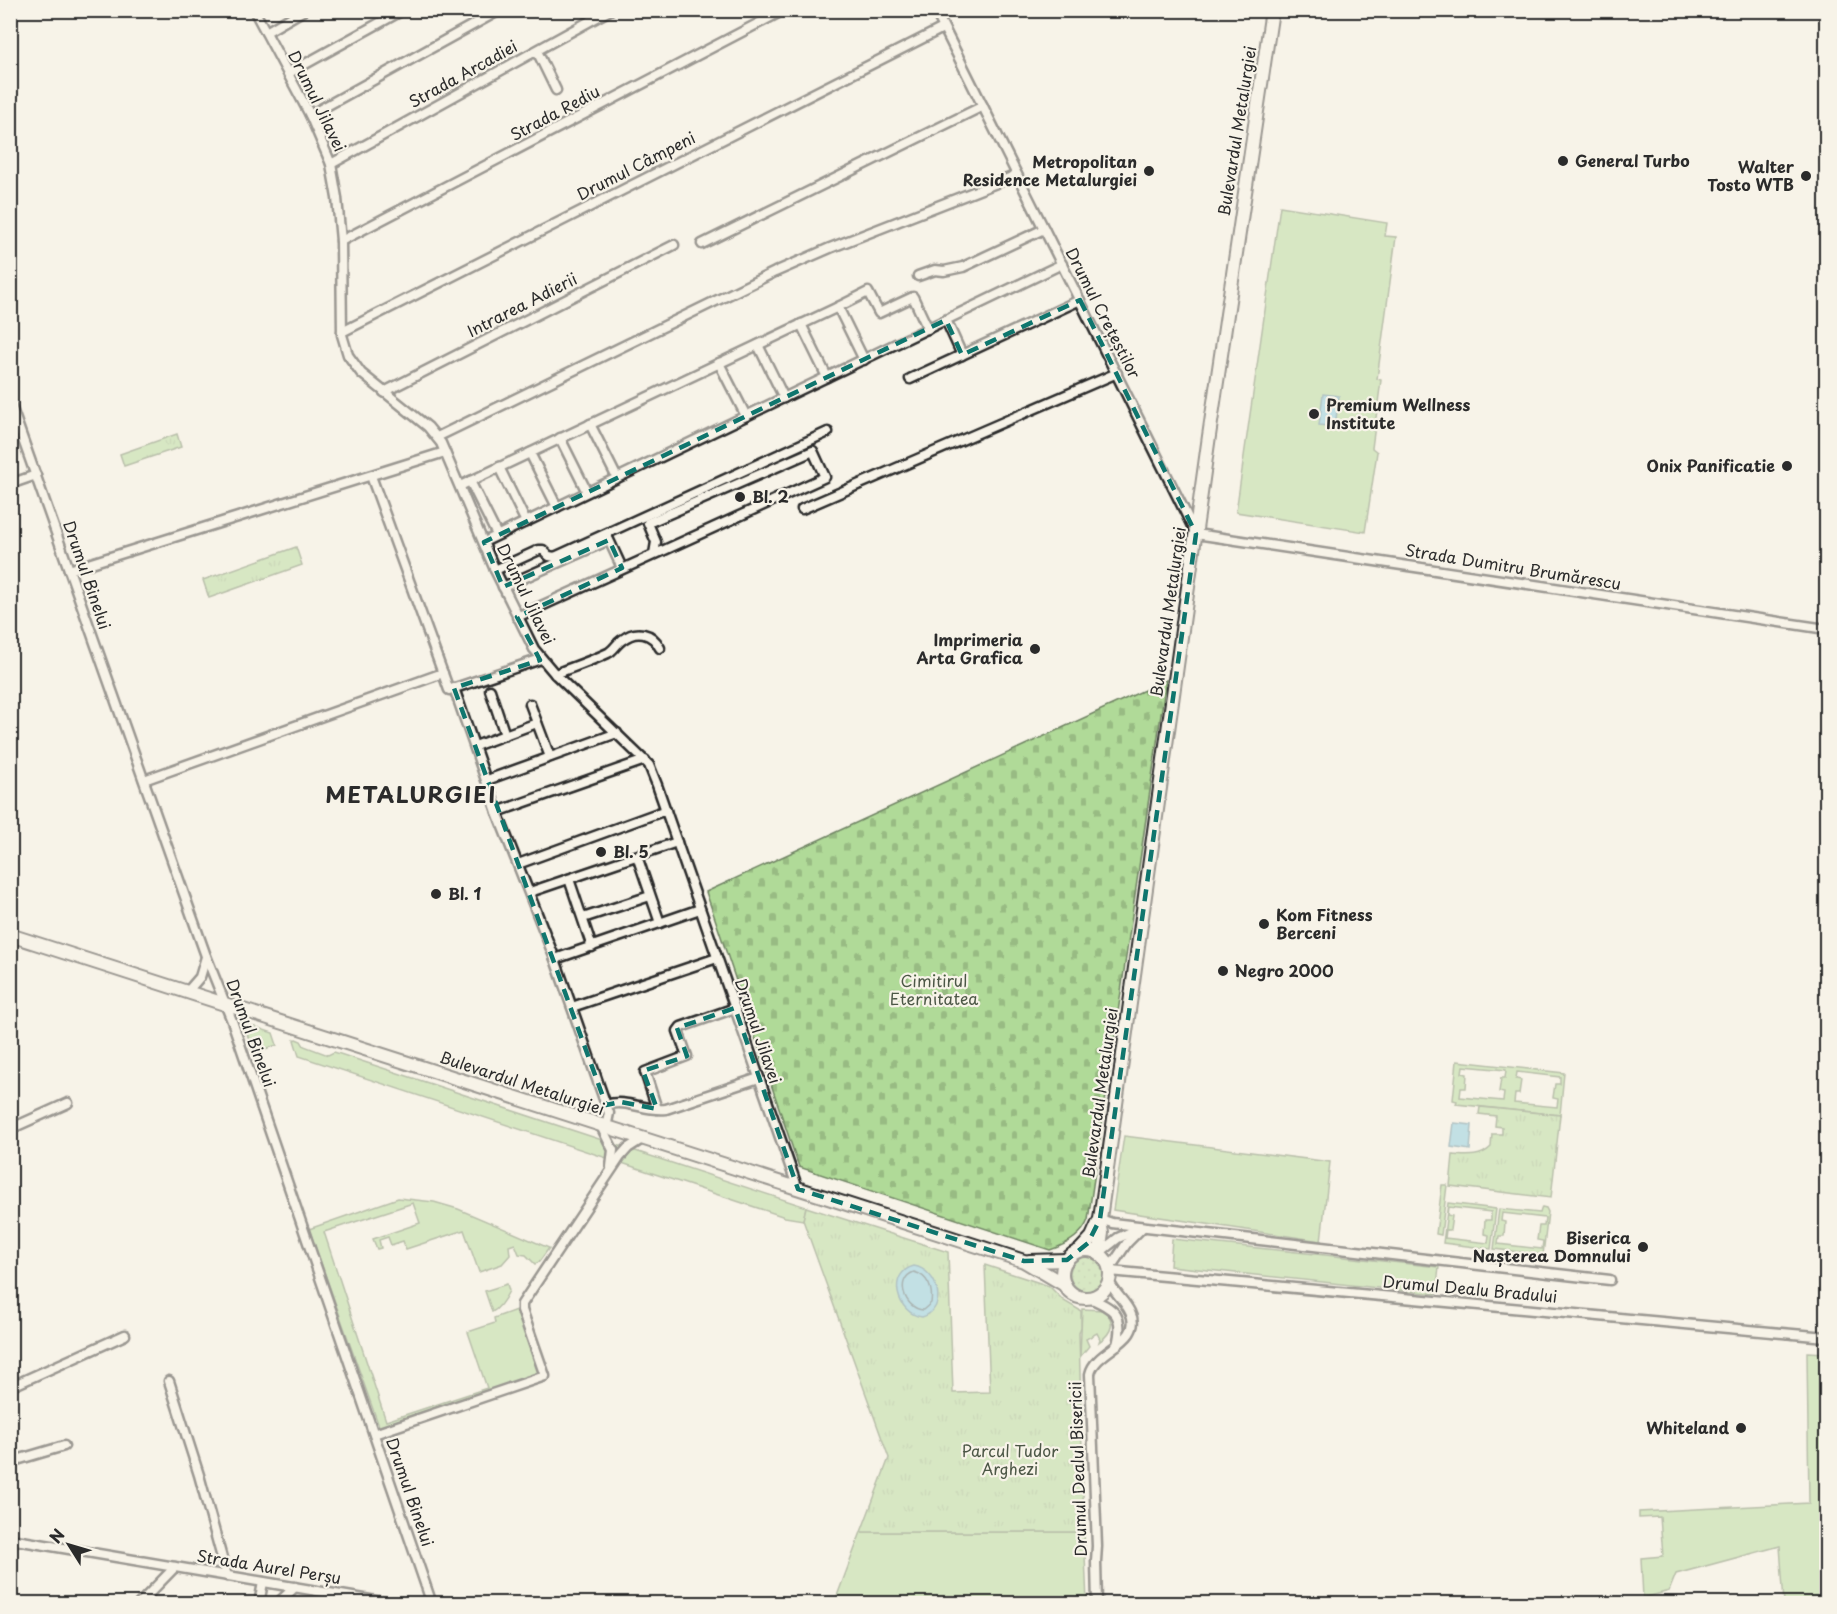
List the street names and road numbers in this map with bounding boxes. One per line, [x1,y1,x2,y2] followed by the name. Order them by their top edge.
[404,33,521,113] street label: Strada Arcadiei
[1211,44,1261,218] street label: Bulevardul Metalurgiei
[283,46,353,155] street label: Drumul Jilavei
[505,78,604,146] street label: Strada Rediu
[572,125,699,205] street label: Drumul Câmpeni
[1060,243,1148,383] street label: Drumul Crețeștilor
[462,266,581,342] street label: Intrarea Adierii
[58,517,118,632] street label: Drumul Binelui
[1143,525,1191,699] street label: Bulevardul Metalurgiei
[1403,537,1623,595] street label: Strada Dumitru Brumărescu
[492,539,562,648] street label: Drumul Jilavei
[221,975,283,1090] street label: Drumul Binelui
[730,975,788,1087] street label: Drumul Jilavei
[1075,1006,1123,1180] street label: Bulevardul Metalurgiei
[437,1044,608,1120] street label: Bulevardul Metalurgiei
[1382,1268,1558,1308] street label: Drumul Dealu Bradului
[1062,1381,1092,1557] street label: Drumul Dealul Bisericii
[381,1434,441,1549] street label: Drumul Binelui
[195,1543,343,1589] street label: Strada Aurel Perșu

